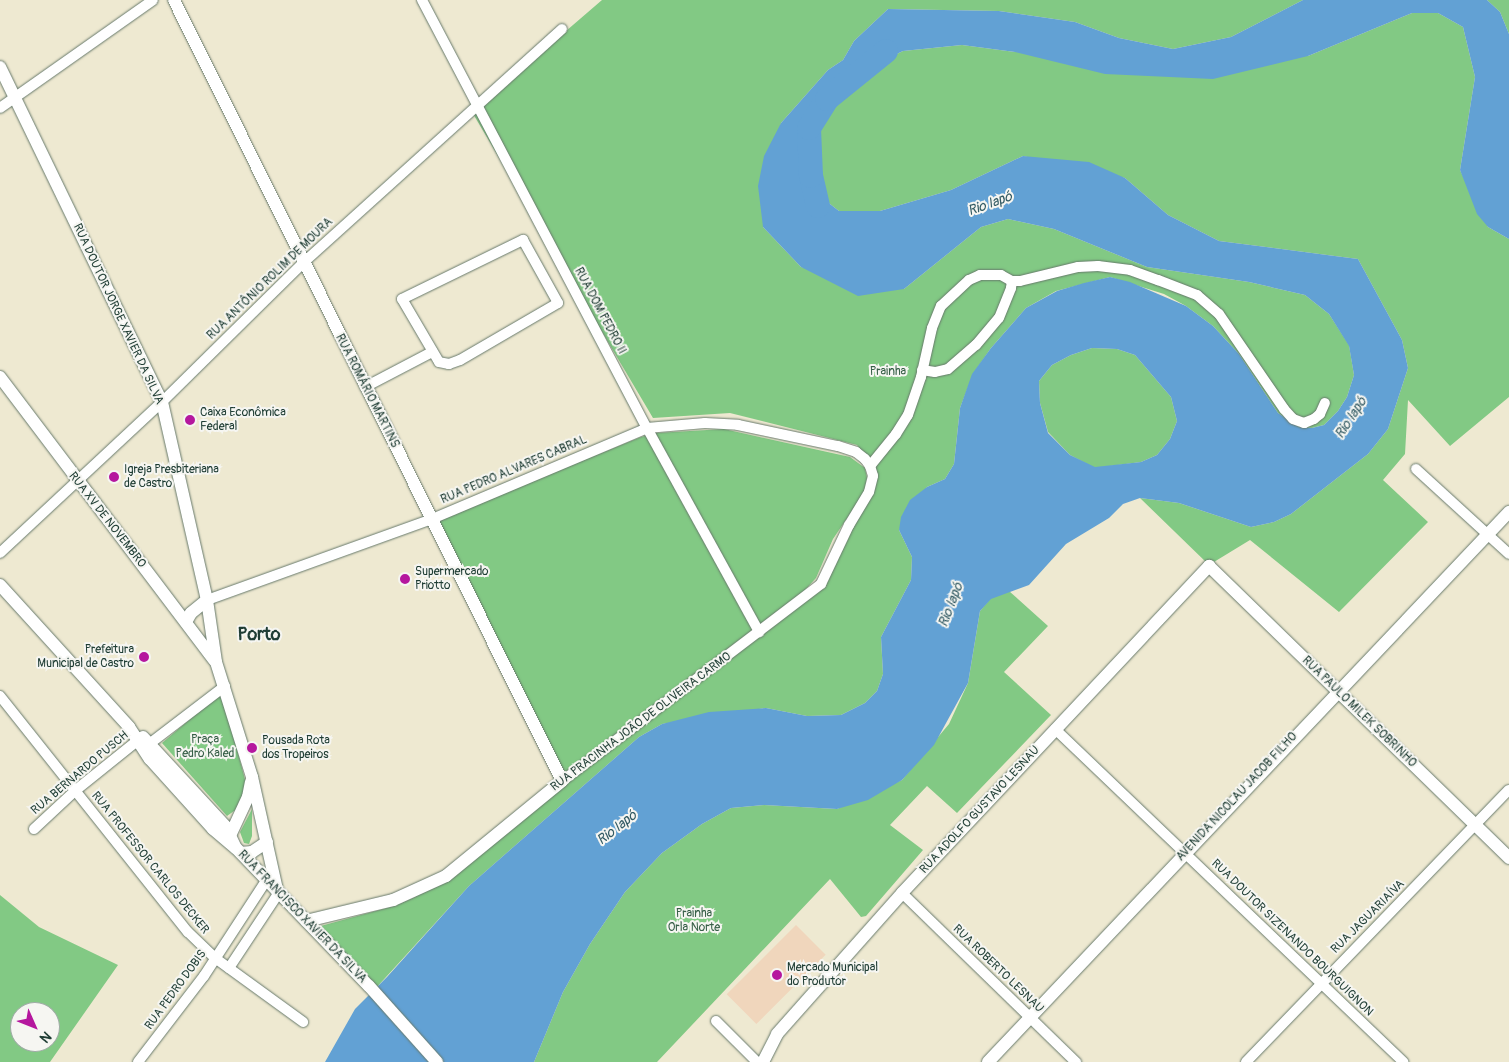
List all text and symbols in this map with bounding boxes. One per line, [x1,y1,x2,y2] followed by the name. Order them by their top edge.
[966,188,1014,220] water label: Rio Iapó
[204,215,336,343] street label: RUA ANTÔNIO ROLIM DE MOURA
[70,221,166,407] street label: RUA DOUTOR JORGE XAVIER DA SILVA
[571,265,629,357] street label: RUA DOM PEDRO II
[332,332,402,450] street label: RUA ROMÁRIO MARTINS
[870,365,906,379] park label: Prainha
[1331,394,1371,442] water label: Rio Iapó
[200,406,286,434] place label: Caixa Econômica Federal
[184,414,196,426] marker: Caixa Econômica Federal
[439,433,589,507] street label: RUA PEDRO ALVARES CABRAL
[124,463,219,491] place label: Igreja Presbiteriana de Castro
[65,469,149,571] street label: RUA XV DE NOVEMBRO
[108,471,120,483] marker: Igreja Presbiteriana de Castro
[415,565,489,593] place label: Supermercado Priotto
[399,573,411,585] marker: Supermercado Priotto
[935,581,967,629] water label: Rio Iapó
[238,624,280,646] district label: Porto
[37,643,134,671] place label: Prefeitura Municipal de Castro
[548,649,734,795] street label: RUA PRACINHA JOÃO DE OLIVEIRA CARMO
[138,651,150,663] marker: Prefeitura Municipal de Castro
[1299,654,1419,770] street label: RUA PAULO MILEK SOBRINHO
[28,728,132,818] street label: RUA BERNARDO PUSCH
[1174,730,1300,864] street label: AVENIDA NICOLAU JACOB FILHO
[176,733,234,761] park label: Praça Pedro Kaled
[262,734,330,762] place label: Pousada Rota dos Tropeiros
[246,742,258,754] marker: Pousada Rota dos Tropeiros
[917,743,1043,877] street label: RUA ADOLFO GUSTAVO LESNAU
[88,789,212,937] street label: RUA PROFESSOR CARLOS DECKER
[594,807,640,849] water label: Rio Iapó
[235,848,369,986] street label: RUA FRANCISCO XAVIER DA SILVA
[1208,857,1376,1019] street label: RUA DOUTOR SIZENANDO BOURGUIGNON
[1328,877,1408,957] street label: RUA JAGUARIAÍVA
[668,907,720,935] park label: Prainha Orla Norte
[950,922,1046,1016] street label: RUA ROBERTO LESNAU
[142,947,210,1033] street label: RUA PEDRO DOBIS
[787,961,878,989] place label: Mercado Municipal do Produtor
[771,969,783,981] marker: Mercado Municipal do Produtor
[10,1002,60,1052] north arrow
[36,1028,55,1046] text: N

